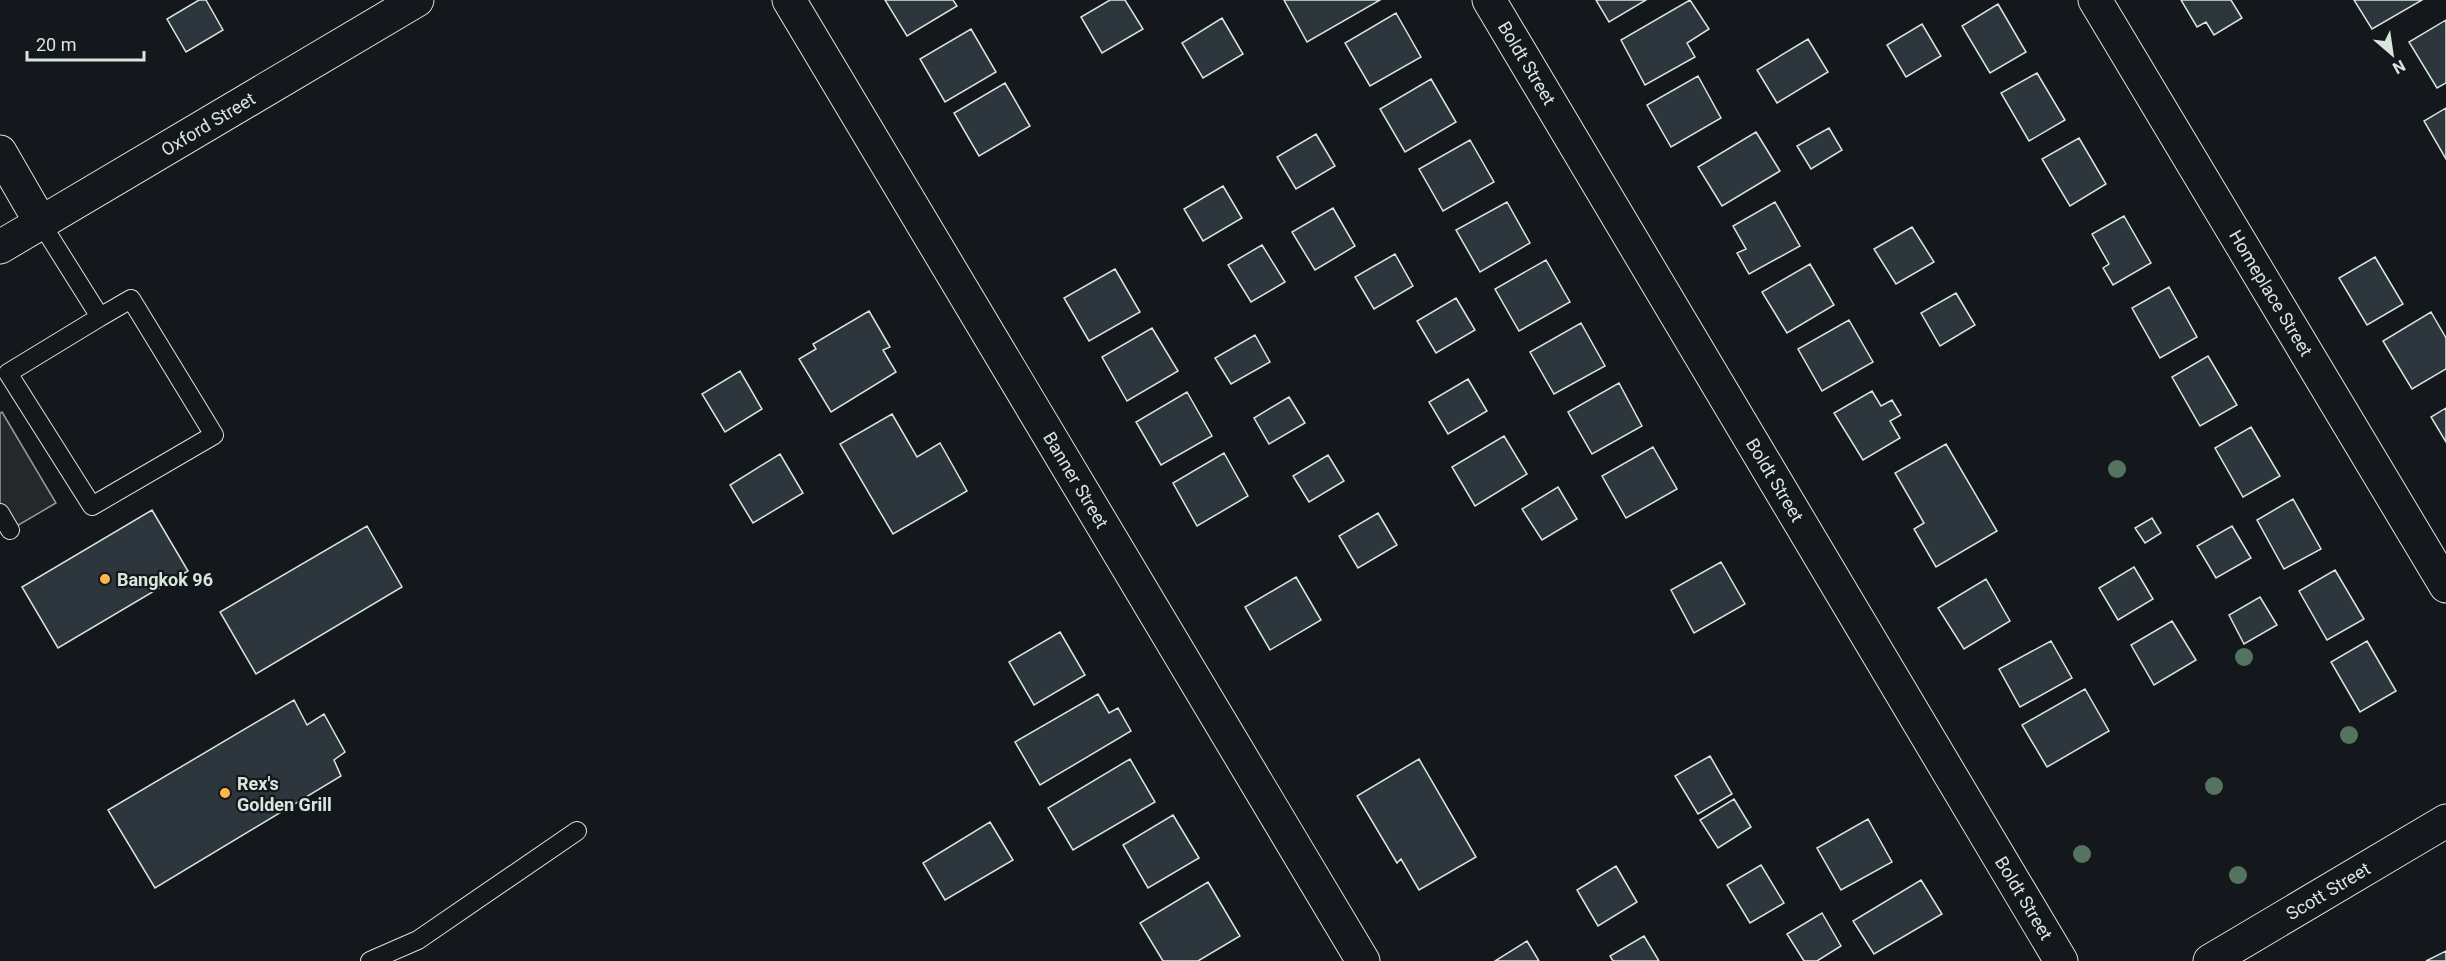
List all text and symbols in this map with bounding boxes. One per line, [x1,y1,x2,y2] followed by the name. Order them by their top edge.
[1494,17,1560,109] street label: Boldt Street
[27,24,144,62] scale bar
[2362,24,2422,84] north arrow
[36,34,76,55] text: 20 m
[2389,56,2409,78] text: N
[157,88,259,160] street label: Oxford Street
[2225,226,2317,360] street label: Homeplace Street
[1039,428,1113,532] street label: Banner Street
[1742,434,1808,526] street label: Boldt Street
[117,569,213,590] place label: Bangkok 96
[98,572,112,586] marker: Bangkok 96
[237,773,332,815] place label: Rex's Golden Grill
[218,786,232,800] marker: Rex's Golden Grill
[1991,852,2057,944] street label: Boldt Street
[2282,858,2374,924] street label: Scott Street

